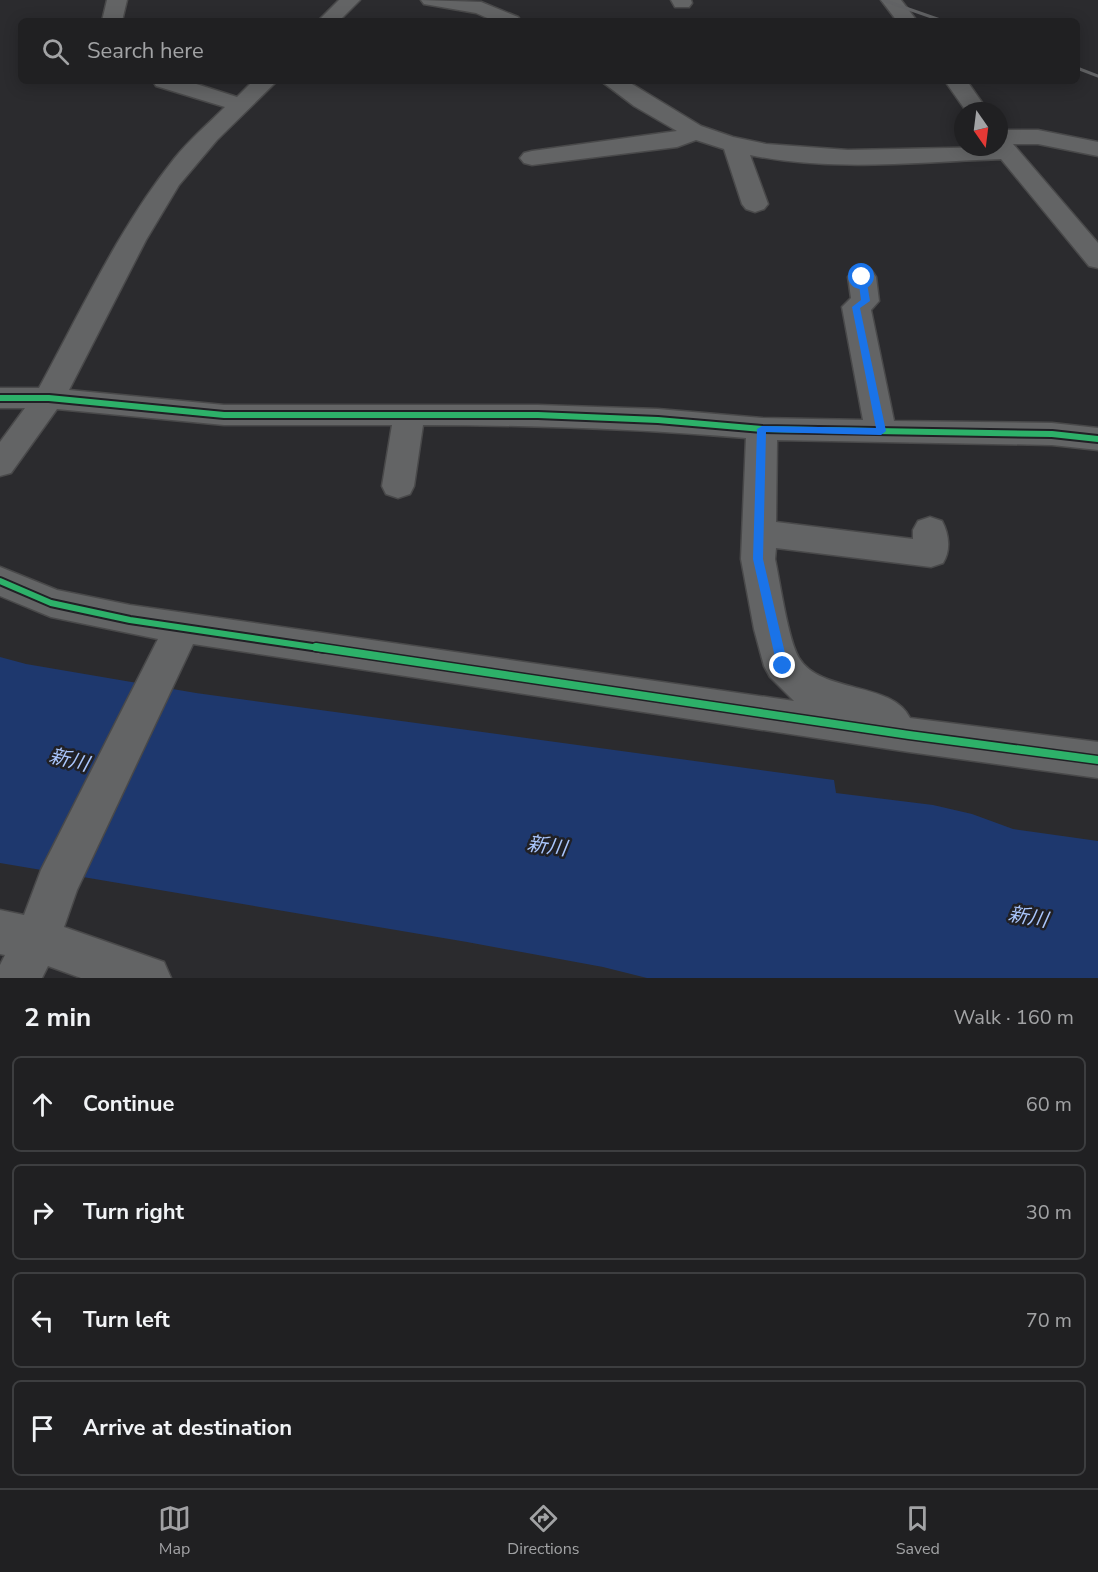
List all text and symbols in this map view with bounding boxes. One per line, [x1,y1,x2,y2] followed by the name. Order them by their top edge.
[18,18,1080,84] search box
[39,35,72,68] icon: search
[87,36,204,66] text: Search here
[954,102,1008,156] north arrow
[848,263,874,289] route start
[769,652,795,678] route end
[46,742,94,778] water label: 新川
[525,830,571,862] water label: 新川
[1006,900,1052,934] water label: 新川
[24,1000,91,1035] text: 2 min
[954,1004,1074,1031] text: Walk · 160 m
[26,1088,59,1121] icon: ahead
[83,1089,174,1119] text: Continue
[1026,1091,1072,1118] text: 60 m
[26,1196,59,1229] icon: right
[83,1197,184,1227] text: Turn right
[1026,1199,1072,1226] text: 30 m
[26,1304,59,1337] icon: left
[83,1305,170,1335] text: Turn left
[1026,1307,1072,1334] text: 70 m
[26,1412,59,1445] icon: arrive
[83,1413,292,1443] text: Arrive at destination
[158,1502,191,1560] tab: Map
[507,1502,579,1560] tab: Directions
[896,1502,940,1560] tab: Saved

